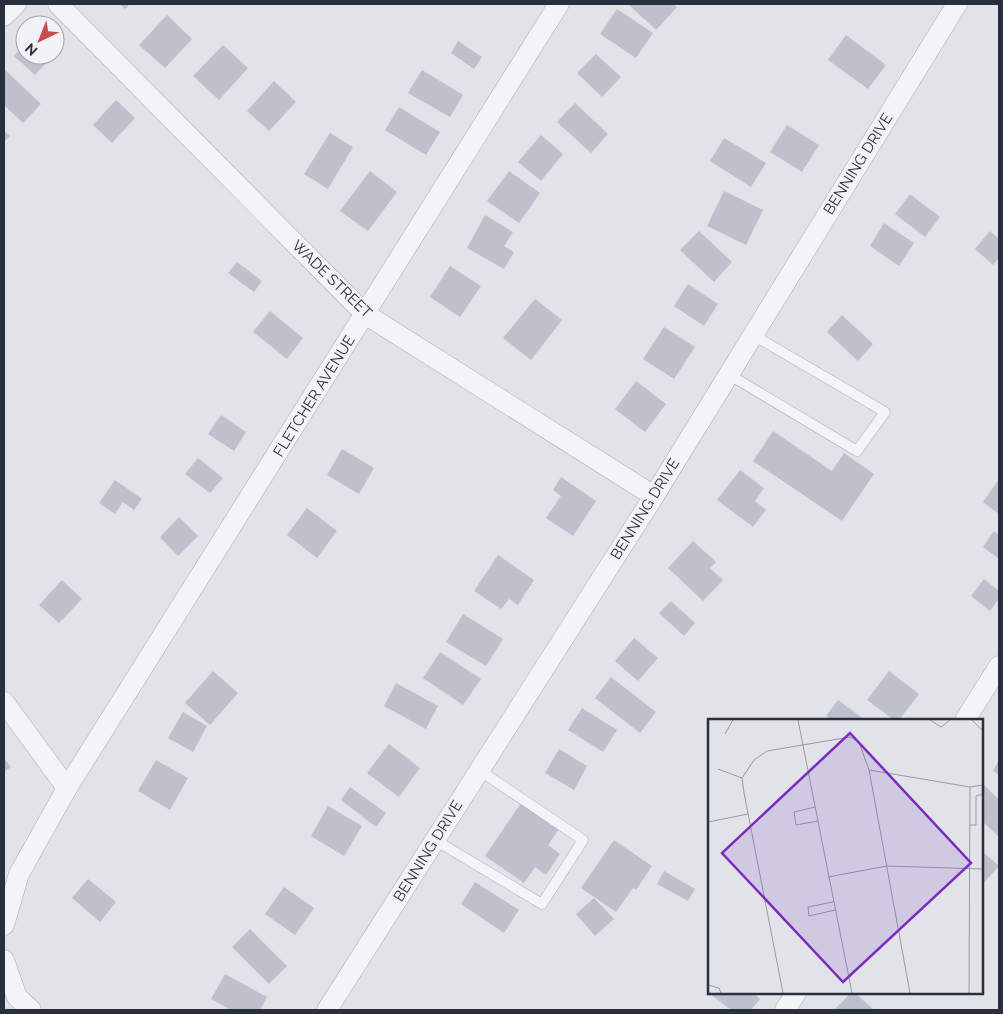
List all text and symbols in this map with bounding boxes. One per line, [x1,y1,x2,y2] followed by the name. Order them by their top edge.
[15,15,65,65] north arrow
[22,40,40,59] text: N
[820,110,896,218] street label: BENNING DRIVE
[288,236,376,322] street label: WADE STREET
[269,332,359,460] street label: FLETCHER AVENUE
[607,455,683,563] street label: BENNING DRIVE
[708,719,983,994] inset map
[390,797,466,905] street label: BENNING DRIVE

